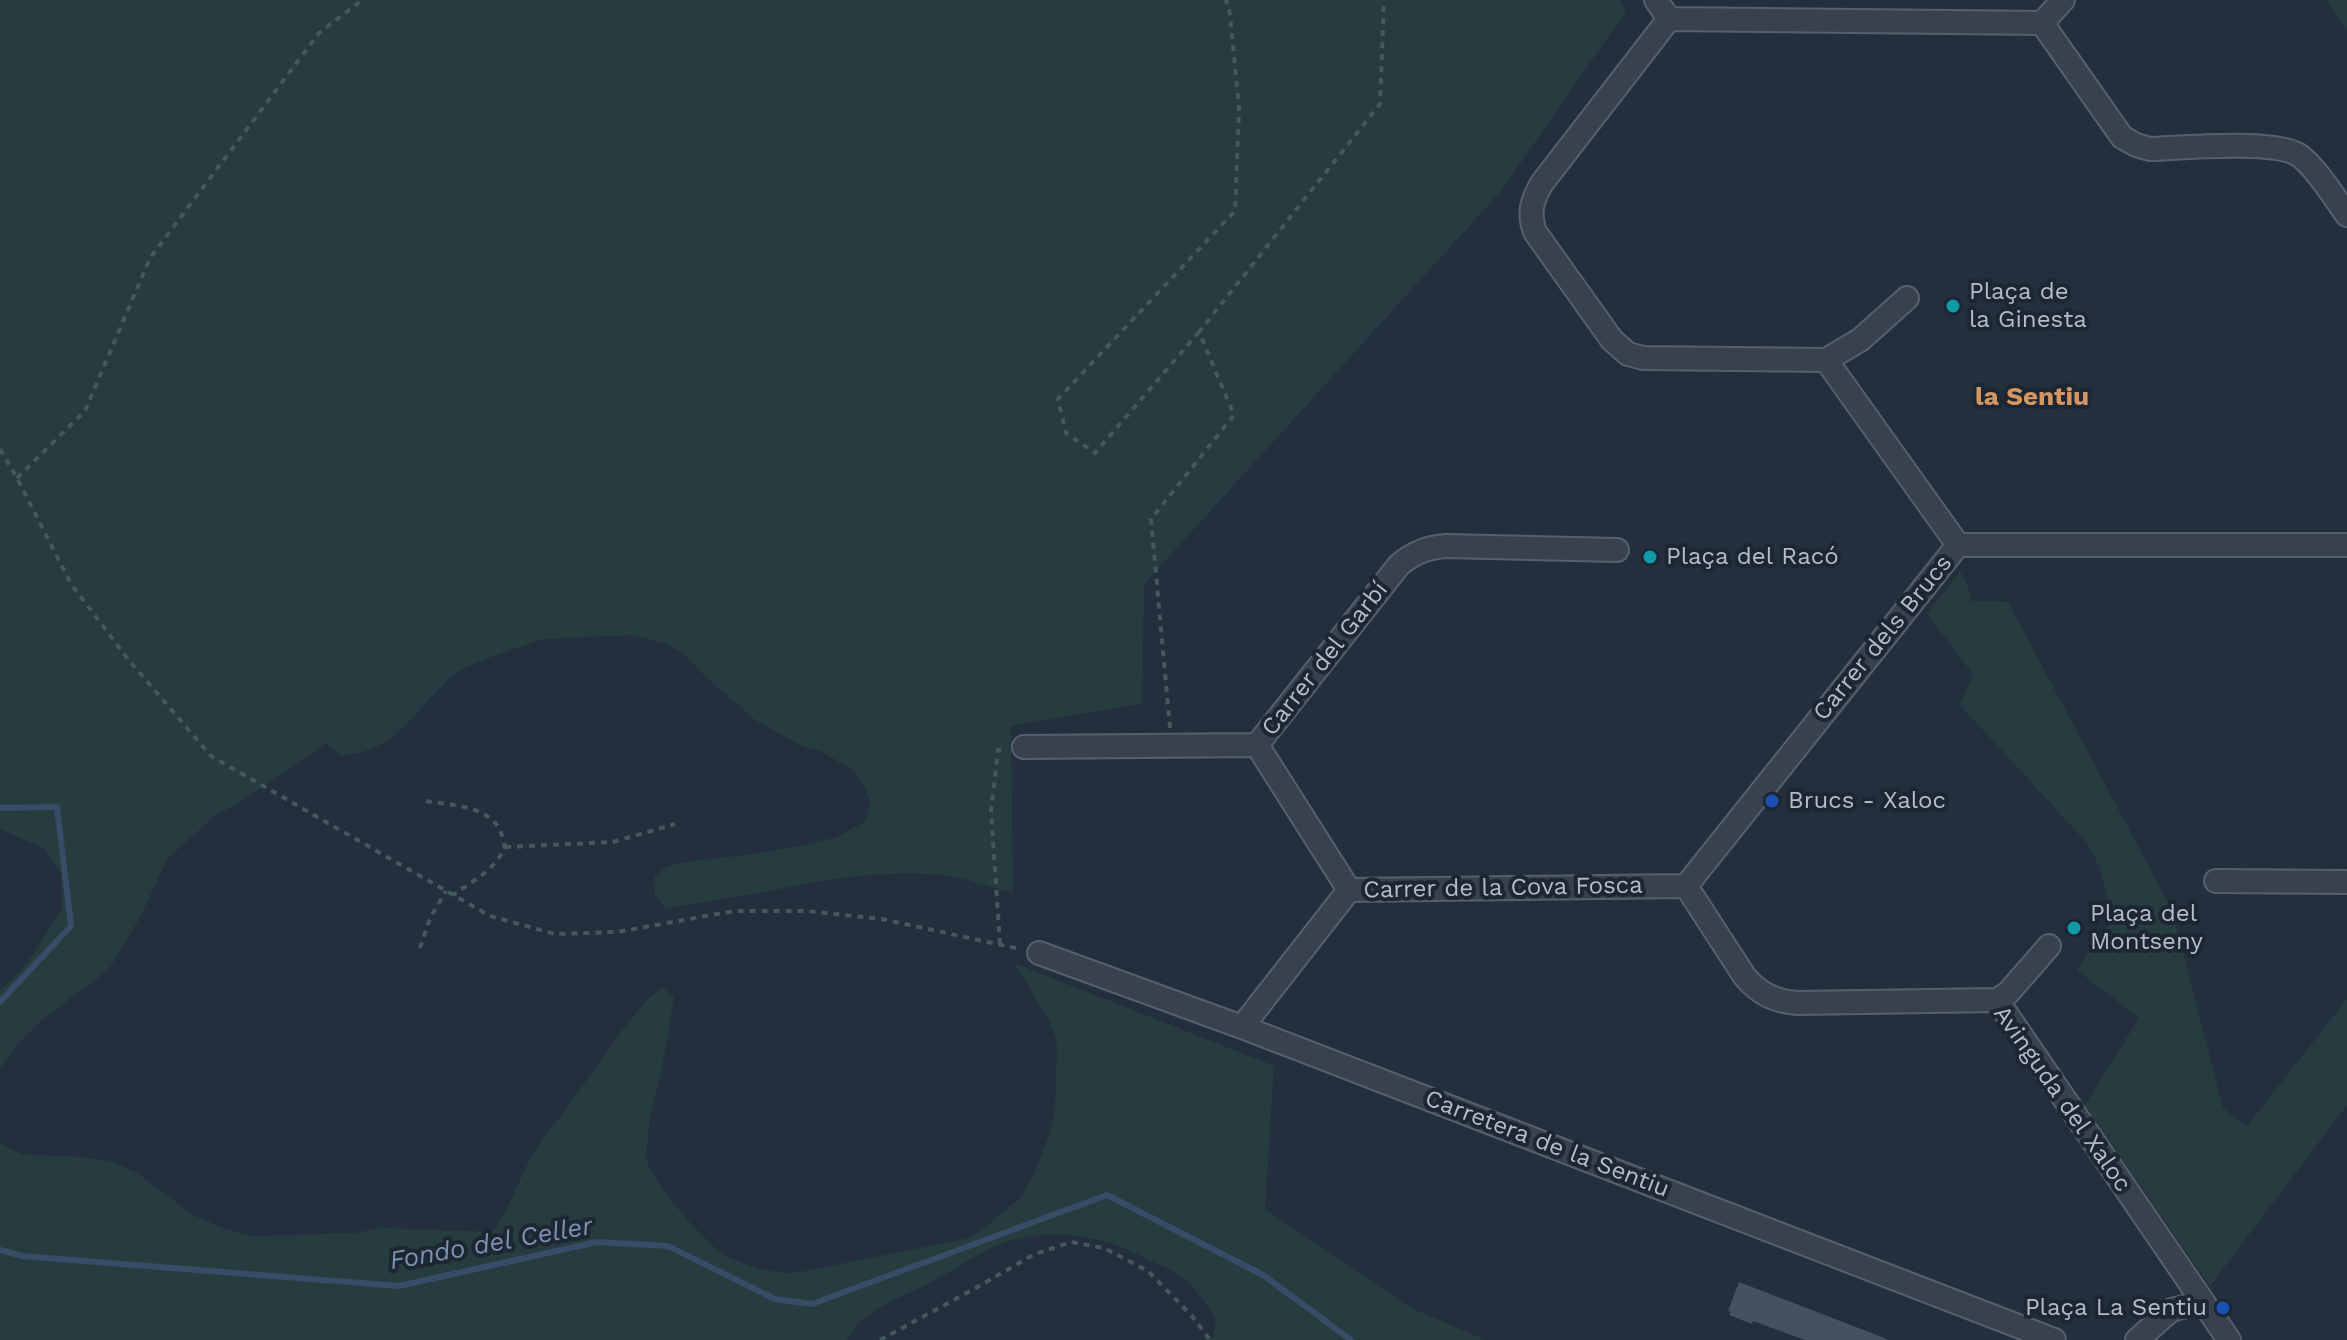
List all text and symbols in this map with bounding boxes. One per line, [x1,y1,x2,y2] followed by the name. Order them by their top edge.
[1969,278,2087,334] place label: Plaça de la Ginesta
[1944,297,1962,315] marker: Plaça de la Ginesta
[1975,381,2089,413] district label: la Sentiu
[1666,543,1839,571] place label: Plaça del Racó
[1641,548,1659,566] marker: Plaça del Racó
[1807,549,1959,727] street label: Carrer dels Brucs
[1256,576,1394,742] street label: Carrer del Garbí
[1788,787,1946,815] place label: Brucs - Xaloc
[1763,792,1781,810] marker: Brucs - Xaloc
[1363,871,1643,905] street label: Carrer de la Cova Fosca
[2090,900,2203,956] place label: Plaça del Montseny
[2065,919,2083,937] marker: Plaça del Montseny
[1987,1000,2137,1198] street label: Avinguda del Xaloc
[1421,1084,1673,1204] street label: Carretera de la Sentiu
[387,1211,595,1277] water label: Fondo del Celler
[2025,1294,2207,1322] place label: Plaça La Sentiu
[2214,1299,2232,1317] marker: Plaça La Sentiu

